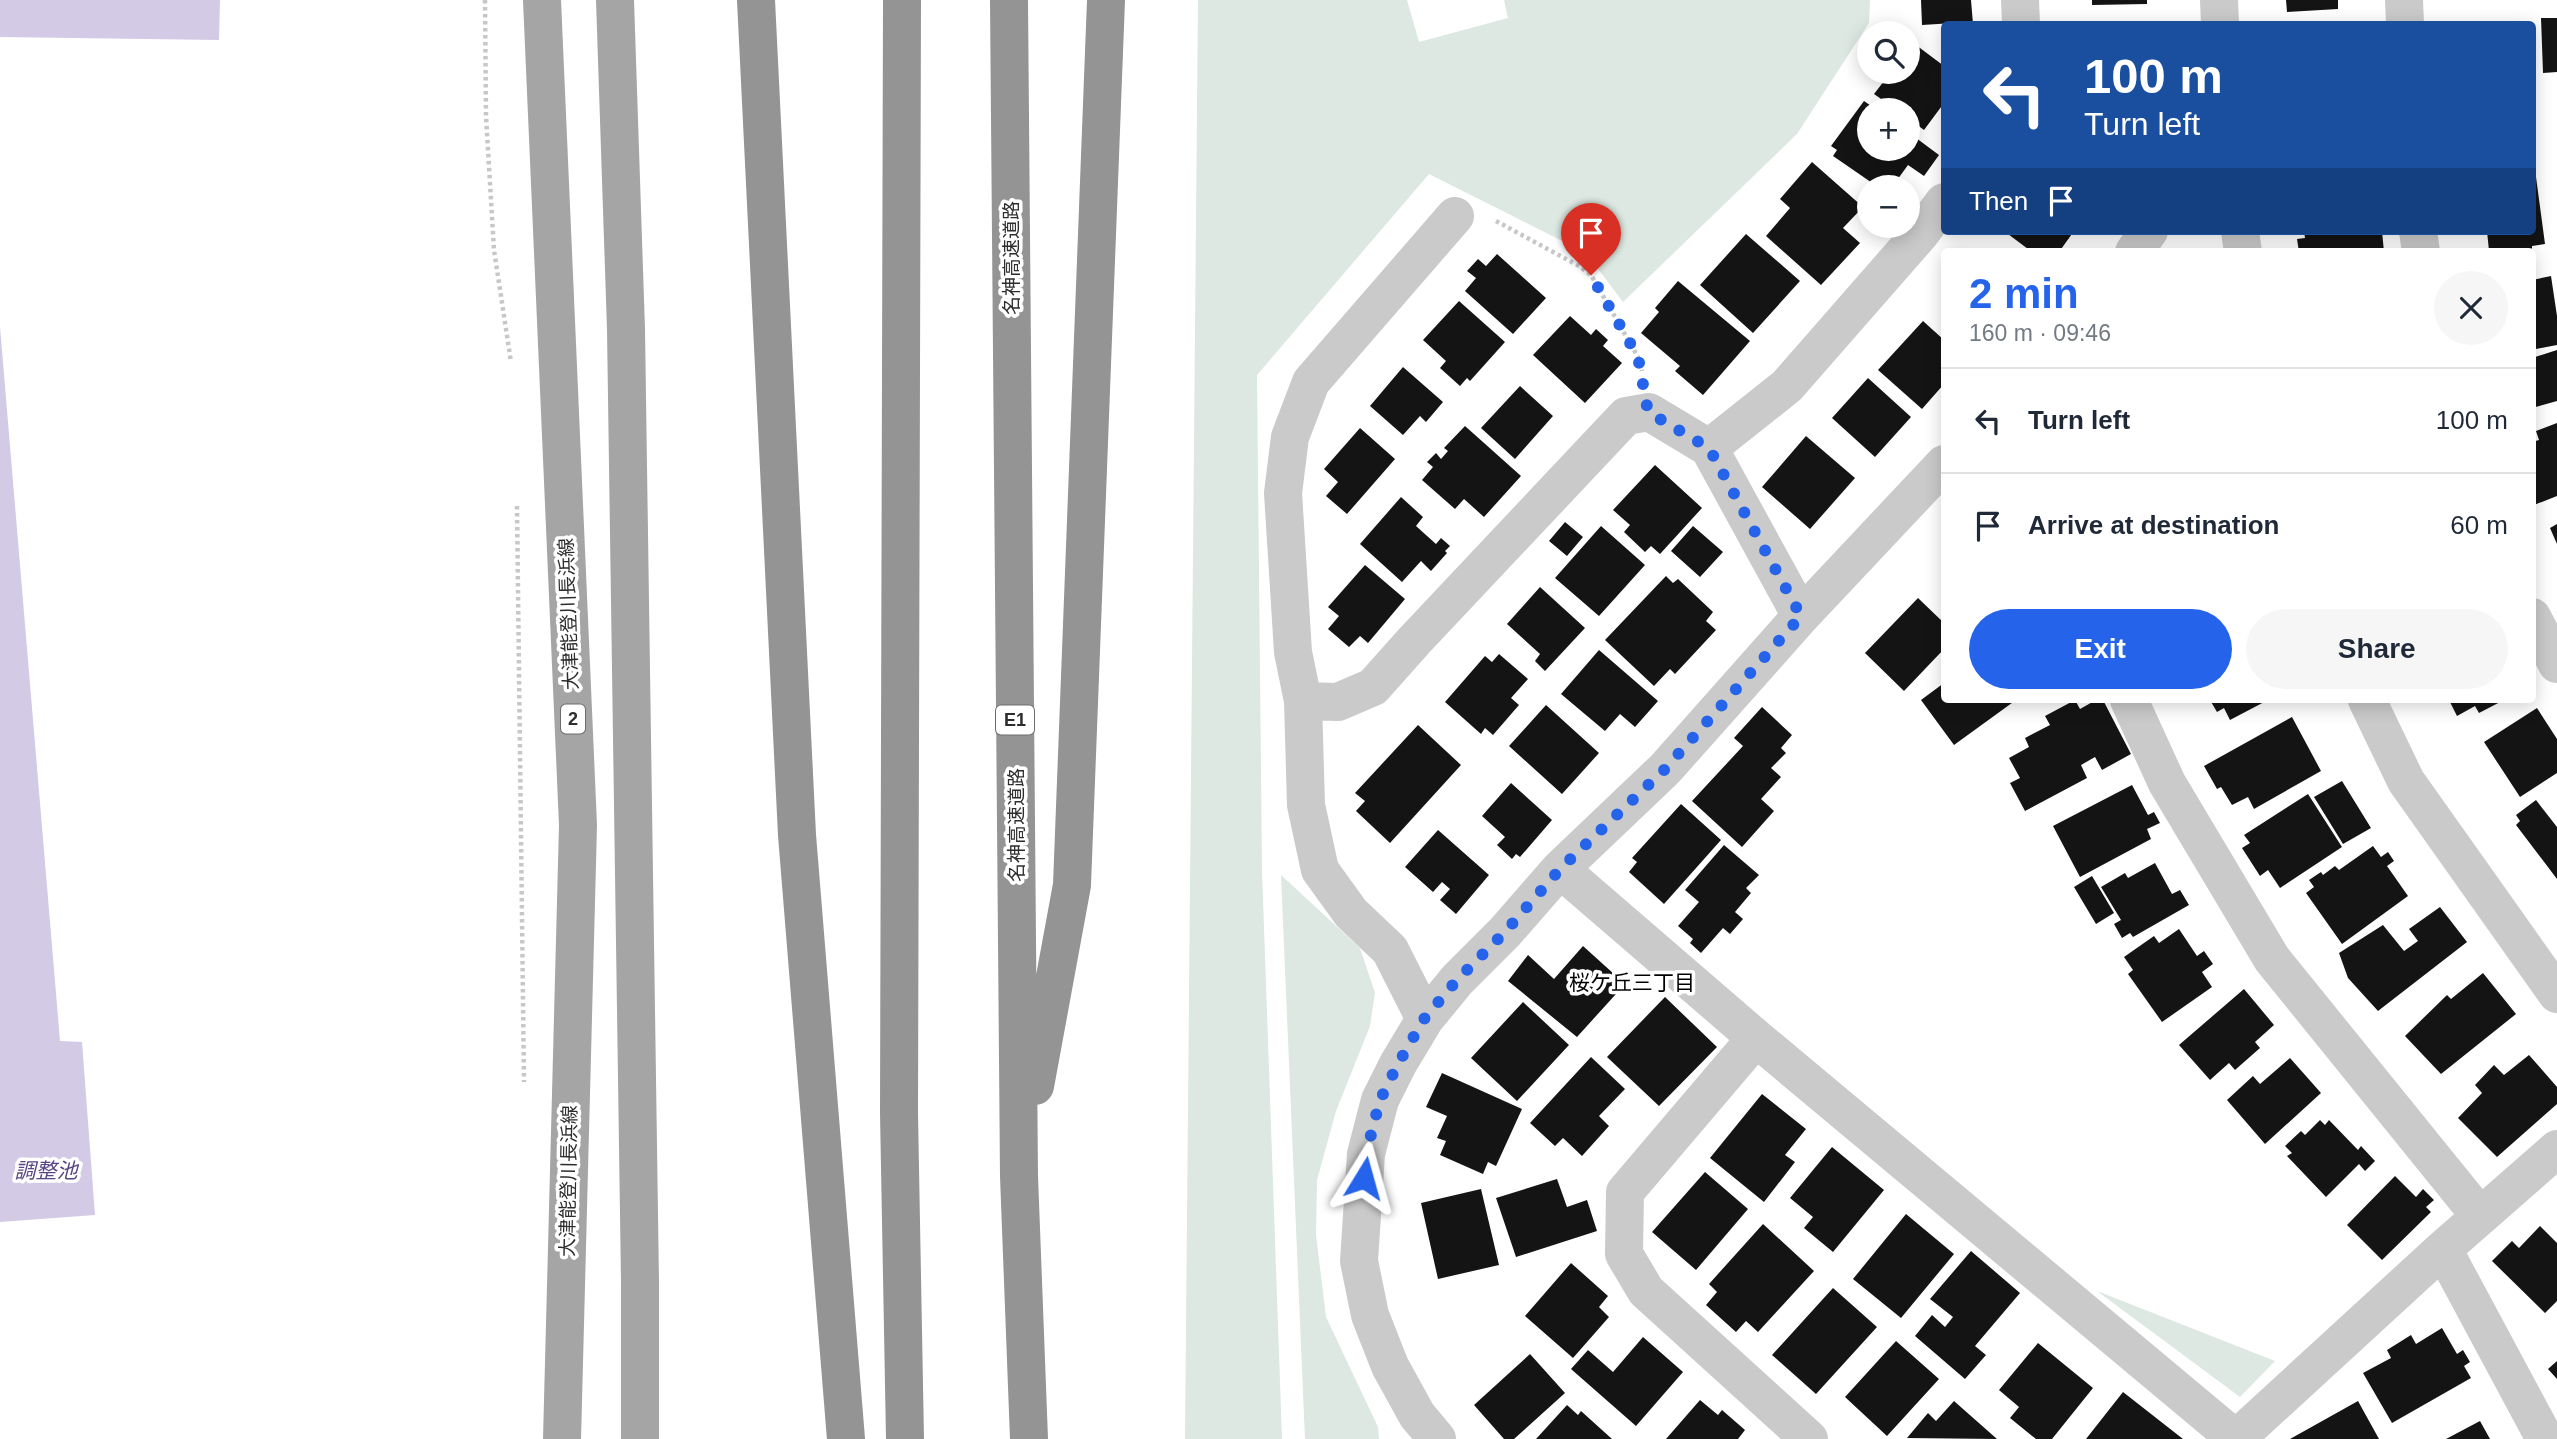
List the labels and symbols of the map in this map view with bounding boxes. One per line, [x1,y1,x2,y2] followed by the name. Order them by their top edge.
[1001,201,1022,315] street label: 名神高速道路
[1561,203,1621,275] pin
[555,538,582,690] street label: 大津能登川長浜線
[561,704,585,734] road number: 2
[996,706,1034,734] road number: E1
[1006,768,1027,882] street label: 名神高速道路
[1569,971,1695,994] district label: 桜ケ丘三丁目
[557,1105,580,1257] street label: 大津能登川長浜線
[1327,1141,1401,1215] position arrow
[15,1159,79,1182] water label: 調整池

